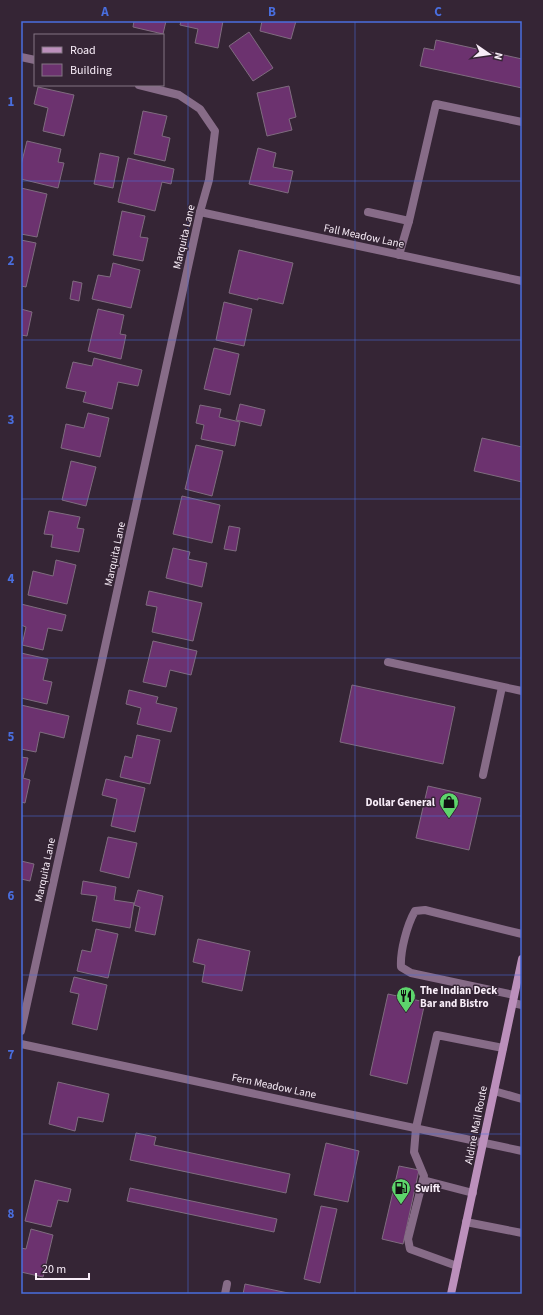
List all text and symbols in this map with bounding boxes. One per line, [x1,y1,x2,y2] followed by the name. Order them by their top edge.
[100,3,109,21] text: A
[268,3,276,21] text: B
[434,3,442,21] text: C
[34,34,164,86] legend
[469,34,509,74] north arrow
[70,42,96,59] text: Road
[490,51,506,61] text: N
[70,62,112,79] text: Building
[8,93,15,111] text: 1
[169,203,199,271] street label: Marquita Lane
[322,220,406,252] street label: Fall Meadow Lane
[8,252,15,270] text: 2
[8,411,15,429] text: 3
[101,520,129,588] street label: Marquita Lane
[8,570,15,588] text: 4
[8,728,15,746] text: 5
[438,791,460,819] shop icon: Dollar General
[366,795,436,810] place label: Dollar General
[31,836,59,904] street label: Marquita Lane
[8,887,15,905] text: 6
[420,983,497,1011] place label: The Indian Deck Bar and Bistro
[395,985,417,1013] restaurant icon: The Indian Deck Bar and Bistro
[8,1046,15,1064] text: 7
[230,1070,318,1102] street label: Fern Meadow Lane
[461,1084,491,1166] street label: Aldine Mail Route
[390,1177,412,1205] fuel station icon: Swift
[415,1181,441,1196] place label: Swift
[8,1205,15,1223] text: 8
[36,1255,89,1281] scale bar
[42,1261,66,1278] text: 20 m

